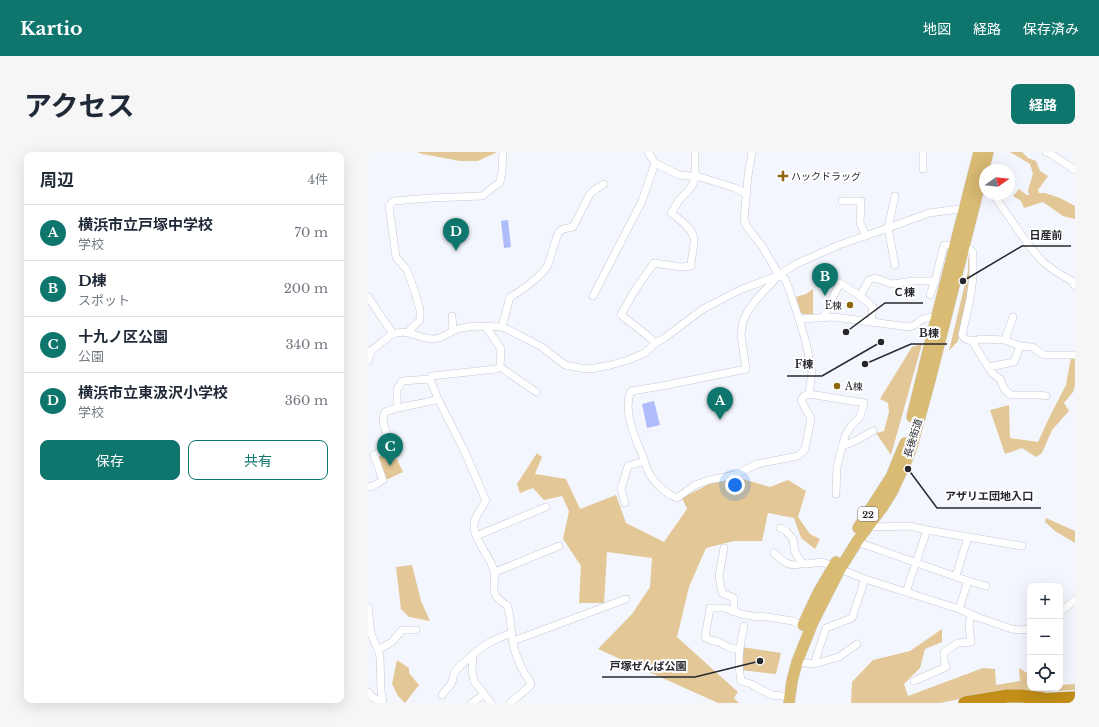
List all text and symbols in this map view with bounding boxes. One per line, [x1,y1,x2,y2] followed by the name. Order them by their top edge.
[20,17,83,40] text: Kartio
[923,20,951,38] text: 地図
[973,20,1001,38] text: 経路
[1023,20,1079,38] text: 保存済み
[1011,84,1075,124] button: 経路
[24,89,135,124] text: アクセス
[979,164,1015,200] north arrow
[40,170,74,191] text: 周辺
[791,170,861,183] place label: ハックドラッグ
[307,171,328,188] text: 4件
[778,171,788,181] marker: ハックドラッグ
[78,215,213,234] text: 横浜市立戸塚中学校
[443,218,469,251] pin: D
[1022,223,1071,246] callout: 日産前
[48,224,58,241] text: A
[295,224,328,241] text: 70 m
[1030,228,1063,242] text: 日産前
[78,236,104,253] text: 学校
[812,263,838,296] pin: B
[78,271,107,290] text: D棟
[48,280,58,297] text: B
[284,280,328,297] text: 200 m
[885,280,923,303] callout: Ｃ棟
[893,285,915,299] text: Ｃ棟
[78,292,130,309] text: スポット
[825,299,842,312] place label: E棟
[845,300,855,310] marker: E棟
[911,321,947,344] callout: B棟
[919,326,939,340] text: B棟
[78,327,168,346] text: 十九ノ区公園
[48,336,58,353] text: C
[285,336,328,353] text: 340 m
[78,348,104,365] text: 公園
[787,353,822,376] callout: F棟
[795,357,813,371] text: F棟
[844,380,863,393] place label: A棟
[832,381,842,391] marker: A棟
[78,383,228,402] text: 横浜市立東汲沢小学校
[707,387,733,420] pin: A
[47,392,59,409] text: D
[285,392,328,409] text: 360 m
[78,404,104,421] text: 学校
[901,417,925,459] street label: 長後街道
[377,433,403,466] pin: C
[40,440,180,480] button: 保存
[188,440,328,480] button: 共有
[725,475,745,495] your location
[937,485,1041,508] callout: アザリエ団地入口
[945,489,1033,503] text: アザリエ団地入口
[858,507,878,521] road number: 22
[1027,583,1063,691] map controls
[1027,583,1063,619] button: +
[1027,619,1063,655] button: −
[602,654,695,677] callout: 戸塚ぜんば公園
[1027,655,1063,691] button: locate
[610,659,687,673] text: 戸塚ぜんば公園

